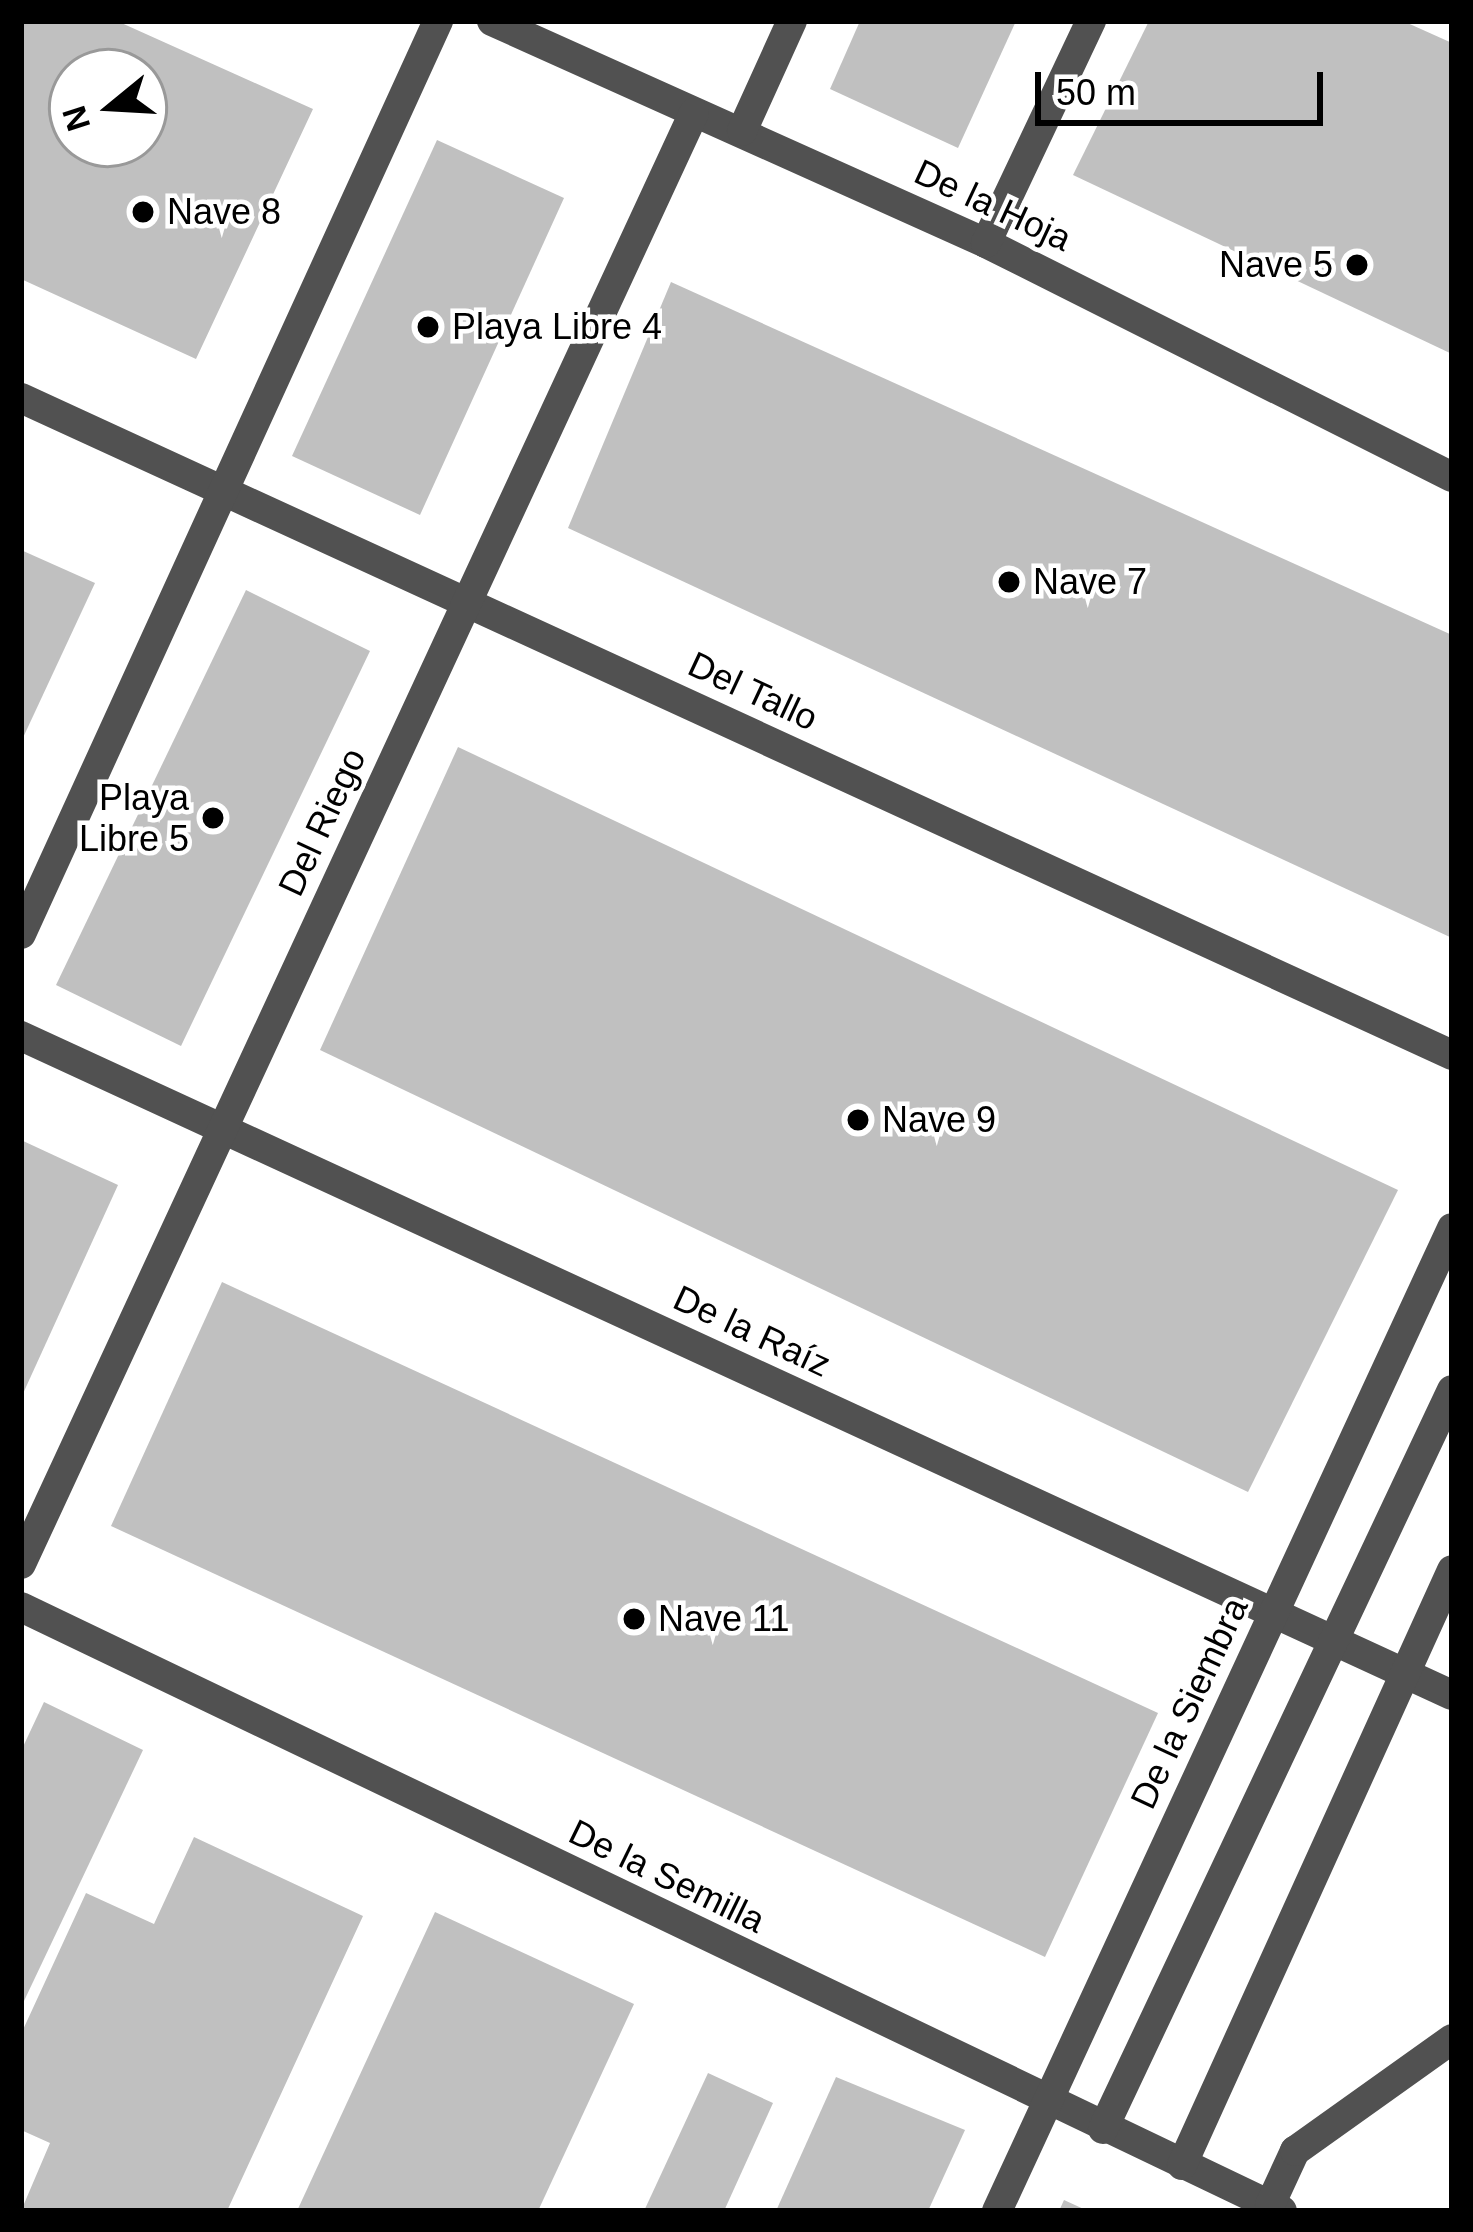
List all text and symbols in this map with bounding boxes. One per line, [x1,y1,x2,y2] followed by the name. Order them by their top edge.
[48,48,168,168] north arrow
[1041,48,1329,122] scale bar
[1056,72,1136,113] text: 50 m
[55,101,97,135] text: N
[908,150,1078,260] street label: De la Hoja
[167,190,281,234] place label: Nave 8
[130,199,156,225] marker: Nave 8
[1219,243,1333,287] place label: Nave 5
[1344,252,1370,278] marker: Nave 5
[452,305,662,349] place label: Playa Libre 4
[415,314,441,340] marker: Playa Libre 4
[1033,560,1147,604] place label: Nave 7
[996,569,1022,595] marker: Nave 7
[681,642,825,740] street label: Del Tallo
[269,741,375,903] street label: Del Riego
[79,775,189,860] place label: Playa Libre 5
[200,805,226,831] marker: Playa Libre 5
[882,1098,996,1142] place label: Nave 9
[845,1107,871,1133] marker: Nave 9
[667,1276,837,1386] street label: De la Raíz
[1121,1591,1257,1815] street label: De la Siembra
[658,1597,789,1641] place label: Nave 11
[621,1606,647,1632] marker: Nave 11
[562,1810,772,1942] street label: De la Semilla

